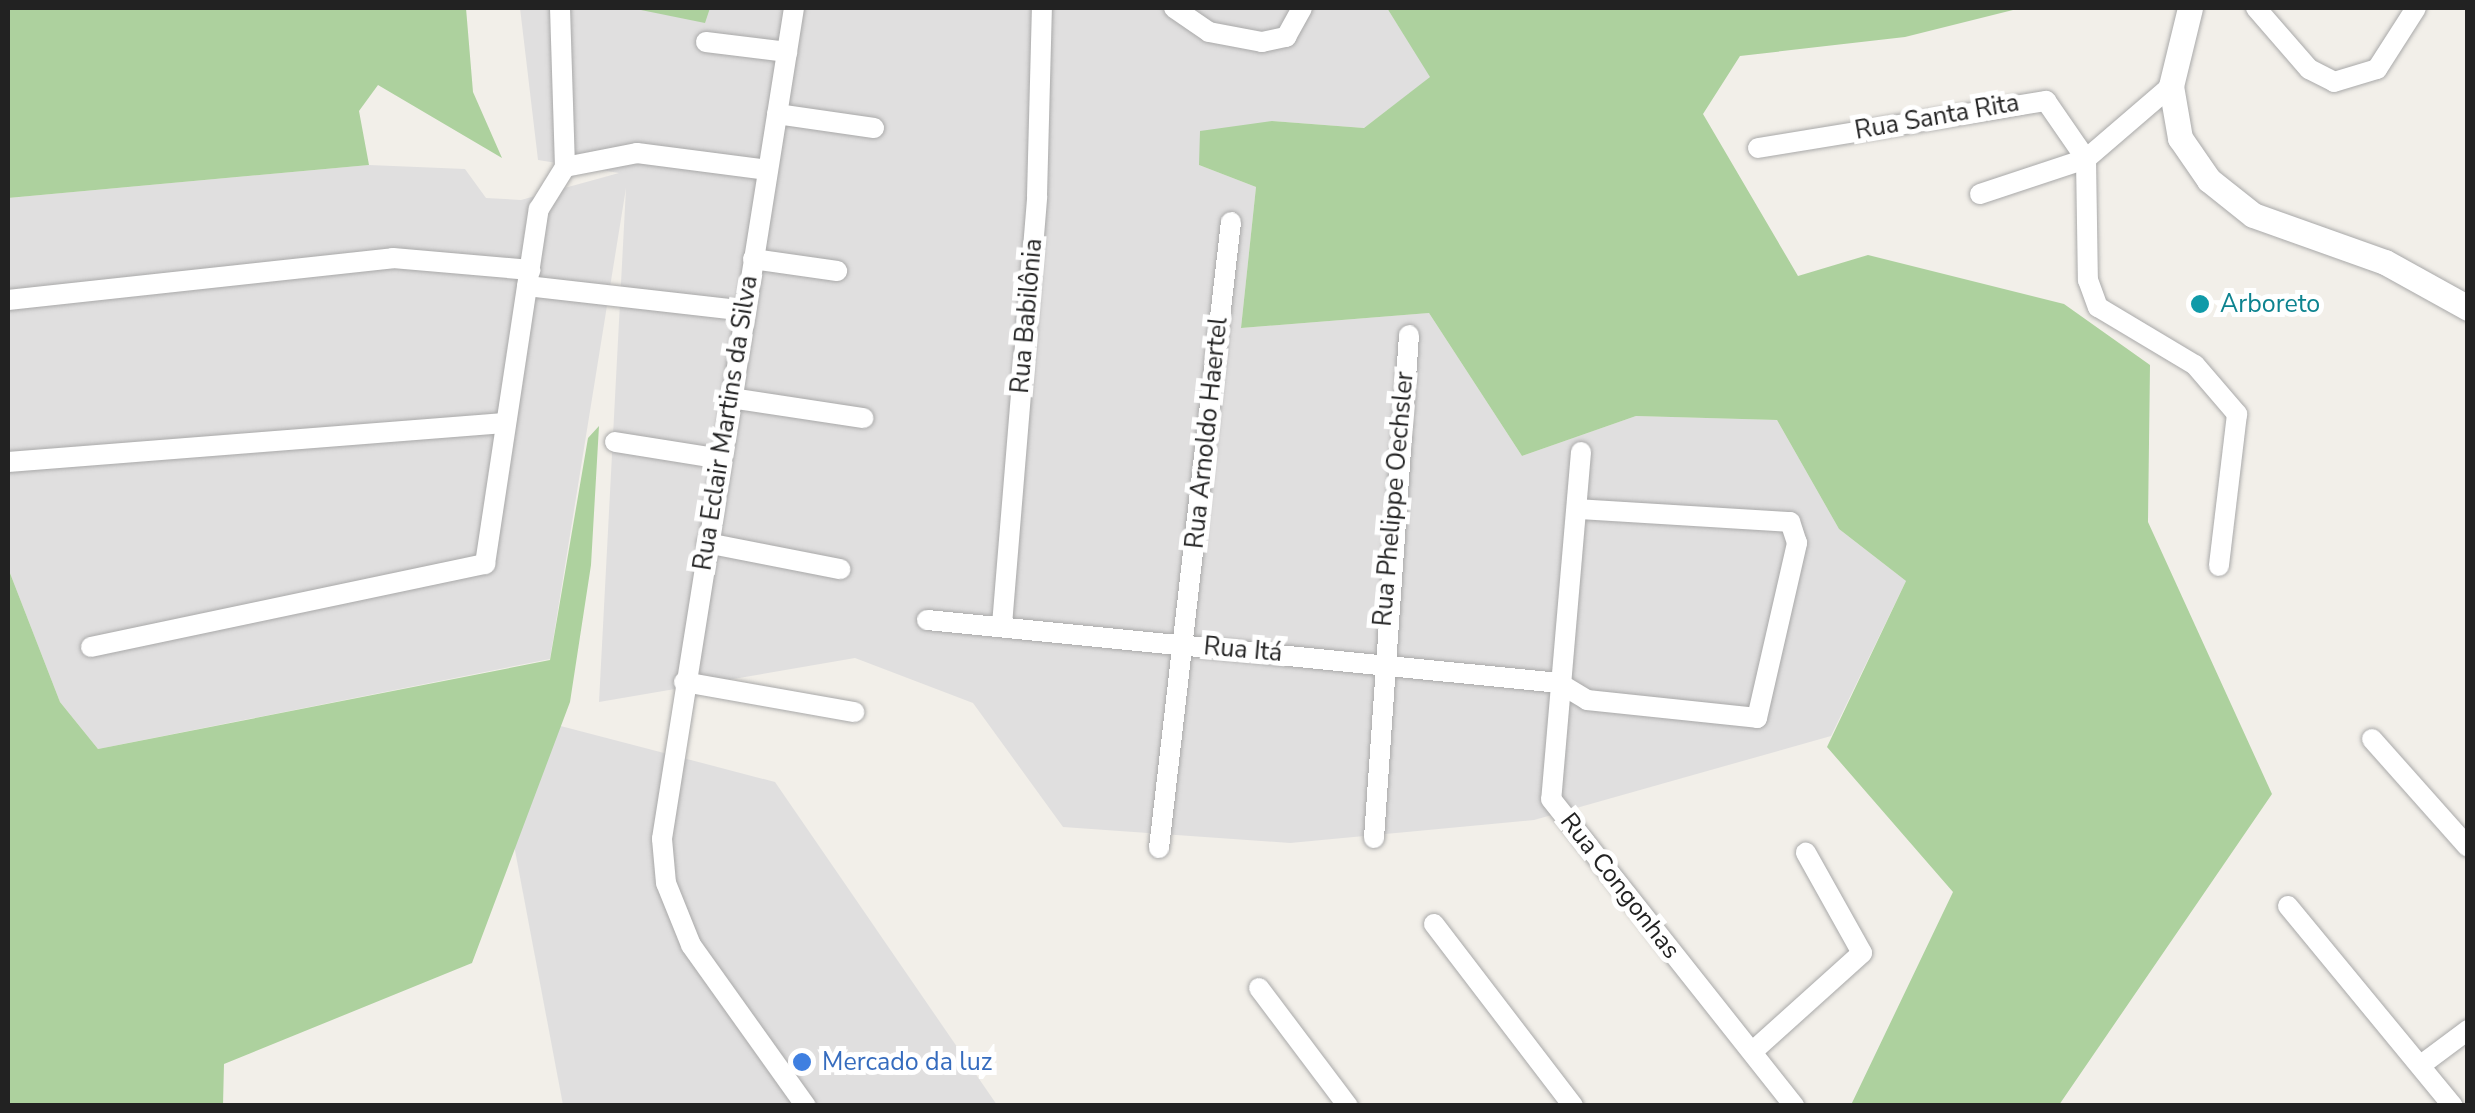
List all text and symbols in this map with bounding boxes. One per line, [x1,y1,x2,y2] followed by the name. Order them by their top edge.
[1853,88,2021,146] street label: Rua Santa Rita
[1005,237,1049,395] street label: Rua Babilônia
[688,273,764,573] street label: Rua Eclair Martins da Silva
[2220,289,2320,319] place label: Arboreto
[2189,293,2211,315] marker: Arboreto
[1180,316,1234,550] street label: Rua Arnoldo Haertel
[1368,370,1420,628] street label: Rua Phelippe Oechsler
[1202,632,1284,668] street label: Rua Itá
[1554,807,1686,965] street label: Rua Congonhas
[822,1047,992,1077] place label: Mercado da luz
[791,1051,813,1073] marker: Mercado da luz

